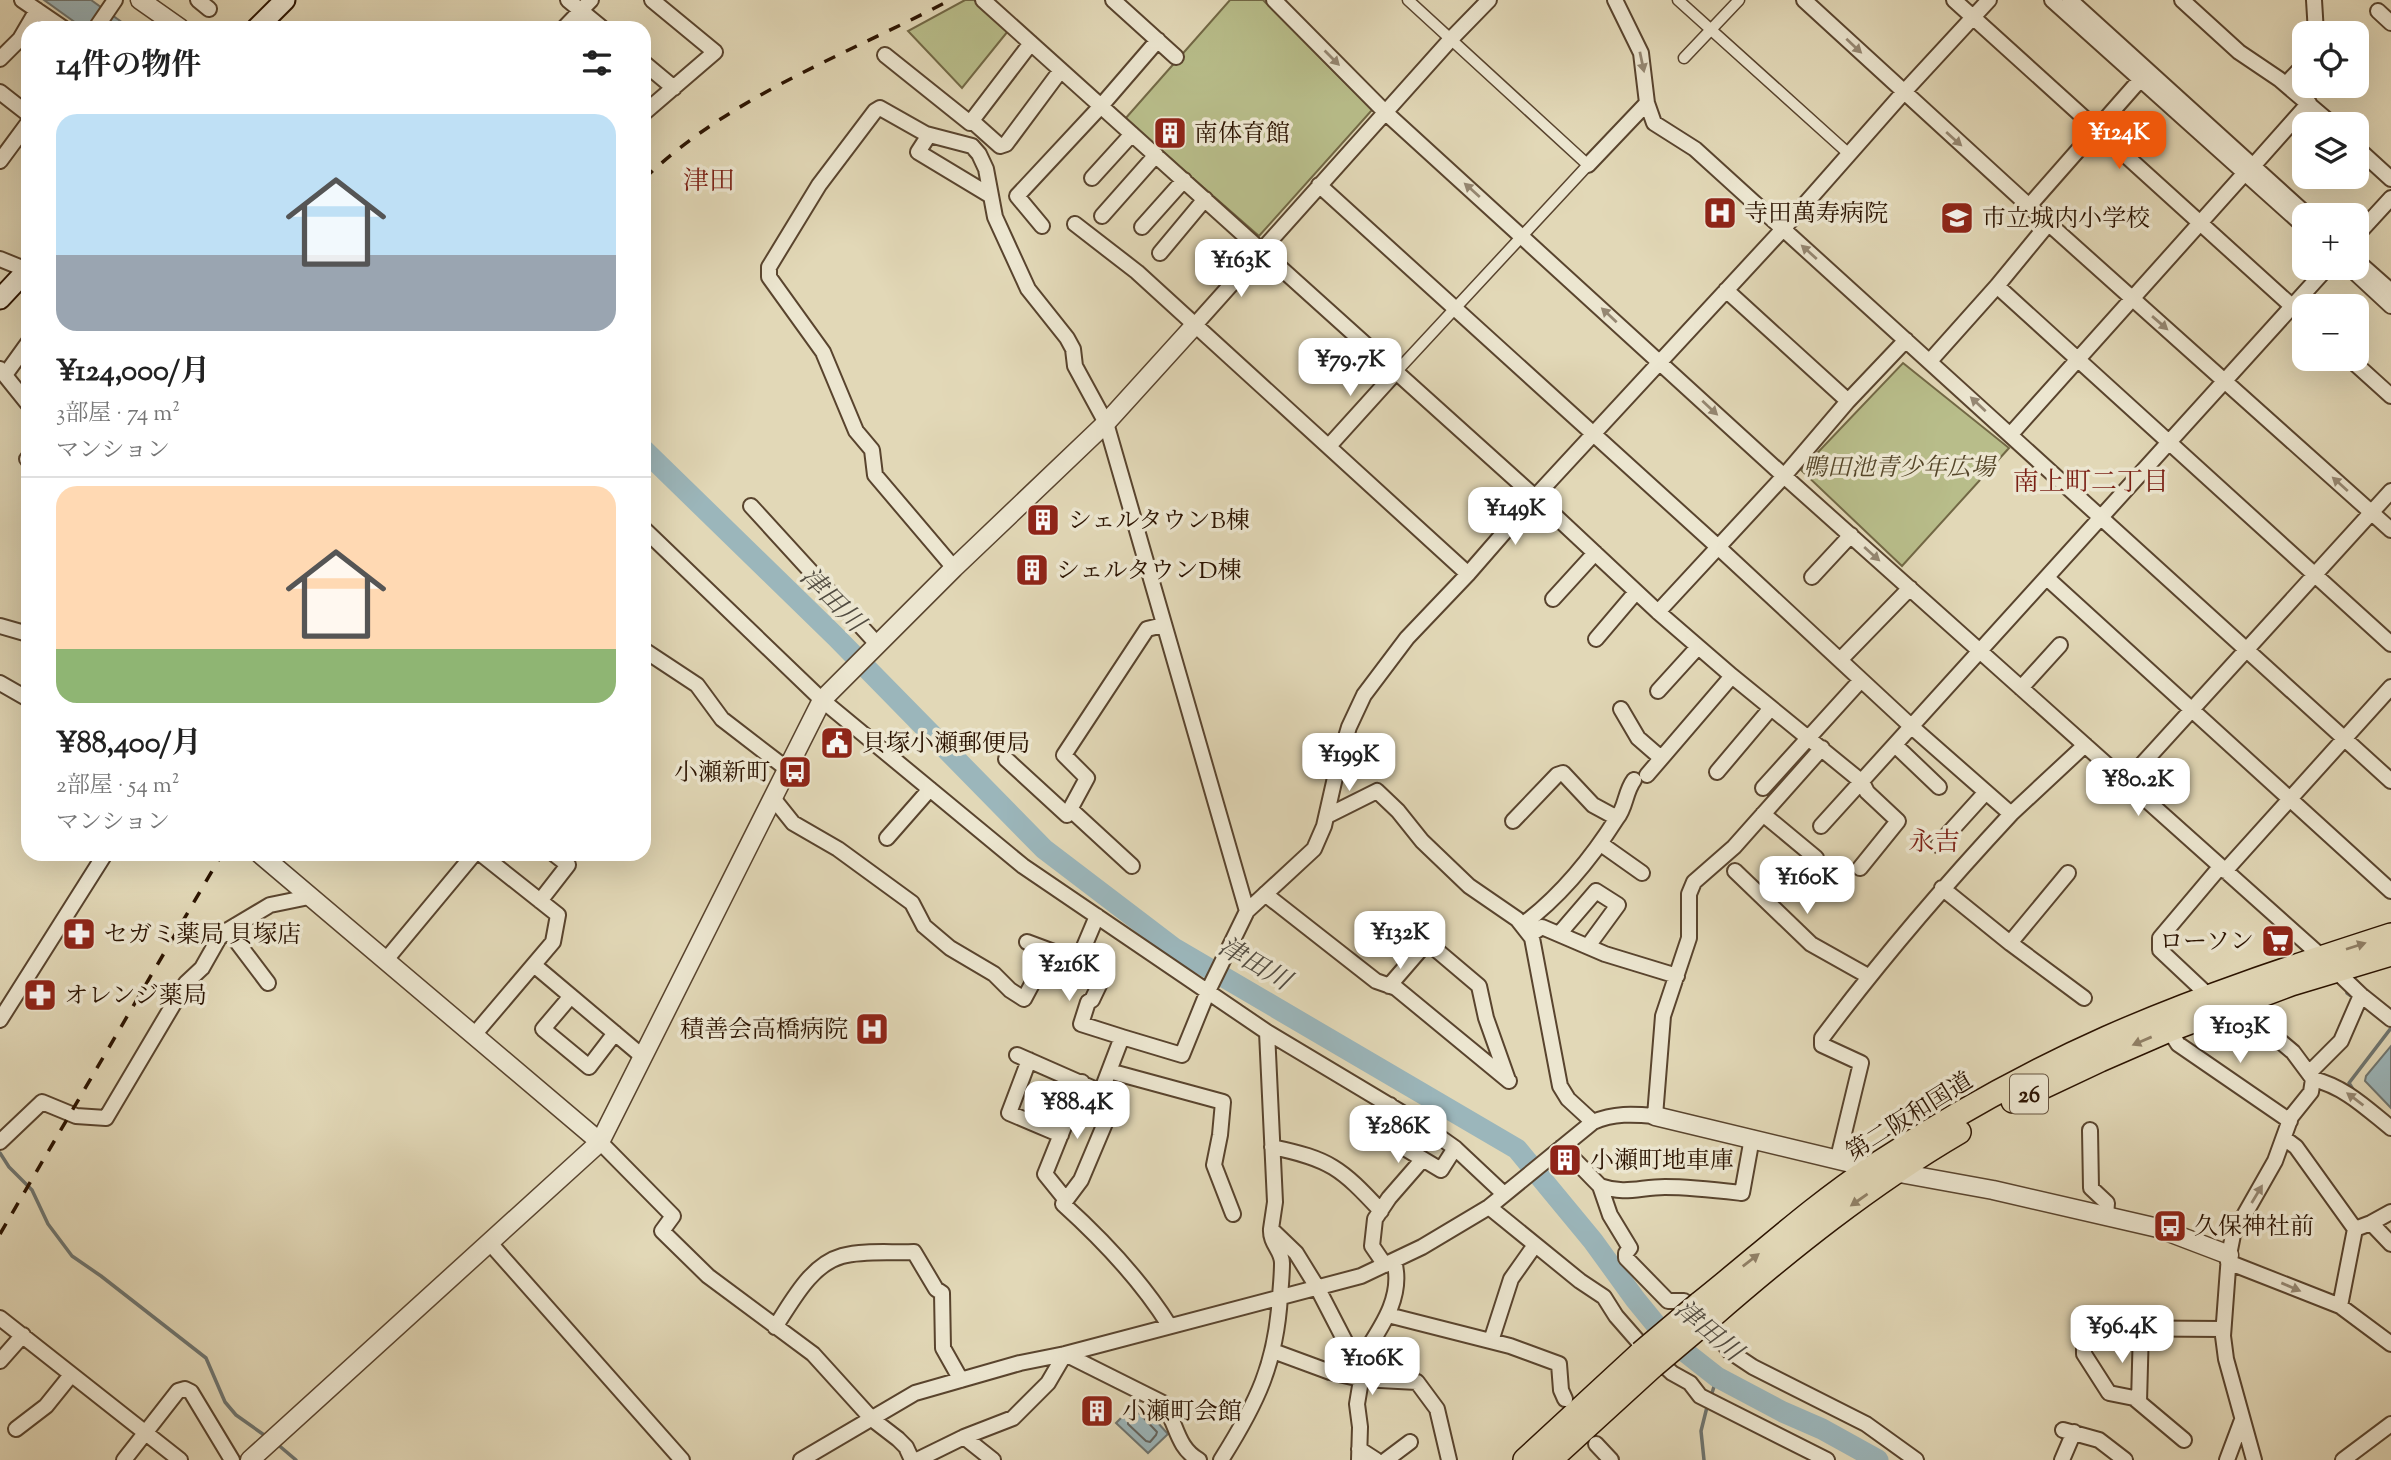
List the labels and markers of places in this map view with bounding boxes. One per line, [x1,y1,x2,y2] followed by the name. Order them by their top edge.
[2070,111,2168,171] pin: ¥124K
[1151,114,1189,152] building icon: 南体育館
[1194,118,1290,152] place label: 南体育館
[1701,194,1739,232] hospital icon: 寺田萬寿病院
[1744,198,1888,232] place label: 寺田萬寿病院
[1938,199,1976,237] school or university icon: 市立城内小学校
[1982,203,2150,237] place label: 市立城内小学校
[1192,240,1290,299] pin: ¥163K
[1293,338,1407,398] pin: ¥79.7K
[1466,488,1564,547] pin: ¥149K
[1024,501,1062,539] building icon: シェルタウンB棟
[1068,505,1250,539] place label: シェルタウンB棟
[1013,551,1051,589] building icon: シェルタウンD棟
[1056,555,1242,589] place label: シェルタウンD棟
[818,724,856,762] public building icon: 貝塚小瀬郵便局
[862,728,1030,762] place label: 貝塚小瀬郵便局
[1300,734,1398,793] pin: ¥199K
[776,753,814,791] bus stop icon: 小瀬新町
[674,757,770,791] place label: 小瀬新町
[2081,758,2195,818] pin: ¥80.2K
[1758,856,1856,916] pin: ¥160K
[1351,912,1449,971] pin: ¥132K
[60,915,98,953] pharmacy icon: セガミ薬局 貝塚店
[104,919,301,953] place label: セガミ薬局 貝塚店
[2259,922,2297,960] supermarket icon: ローソン
[2159,926,2254,960] place label: ローソン
[1020,944,1118,1003] pin: ¥216K
[21,976,59,1014] pharmacy icon: オレンジ薬局
[64,980,207,1014] place label: オレンジ薬局
[2191,1006,2289,1065] pin: ¥103K
[853,1010,891,1048] hospital icon: 積善会高橋病院
[680,1014,848,1048] place label: 積善会高橋病院
[1020,1082,1134,1141] pin: ¥88.4K
[1349,1106,1447,1165] pin: ¥286K
[1546,1141,1584,1179] building icon: 小瀬町地車庫
[1590,1145,1734,1179] place label: 小瀬町地車庫
[2151,1207,2189,1245] bus stop icon: 久保神社前
[2194,1211,2314,1245] place label: 久保神社前
[2065,1306,2179,1365] pin: ¥96.4K
[1323,1338,1421,1397] pin: ¥106K
[1078,1392,1116,1430] building icon: 小瀬町会館
[1122,1396,1242,1430] place label: 小瀬町会館

